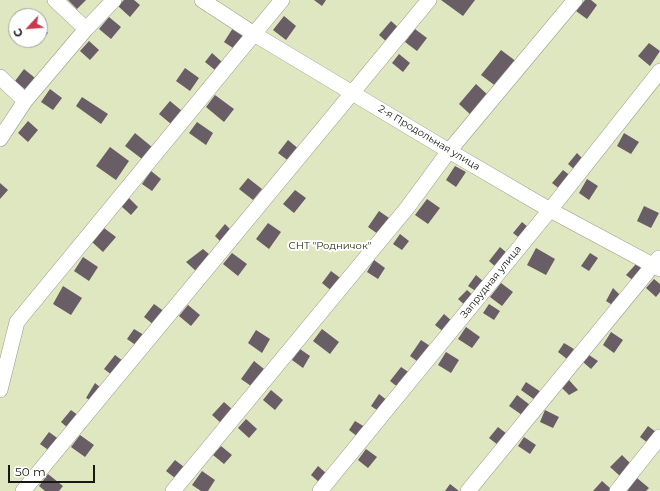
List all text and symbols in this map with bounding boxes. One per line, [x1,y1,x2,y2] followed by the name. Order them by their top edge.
[8,8,48,48] north arrow
[10,26,26,39] text: С
[376,103,482,173] street label: 2-я Продольная улица
[289,240,371,252] park label: СНТ "Родничок"
[458,243,524,321] street label: Запрудная улица
[10,457,97,483] scale bar
[15,464,46,479] text: 50 m

